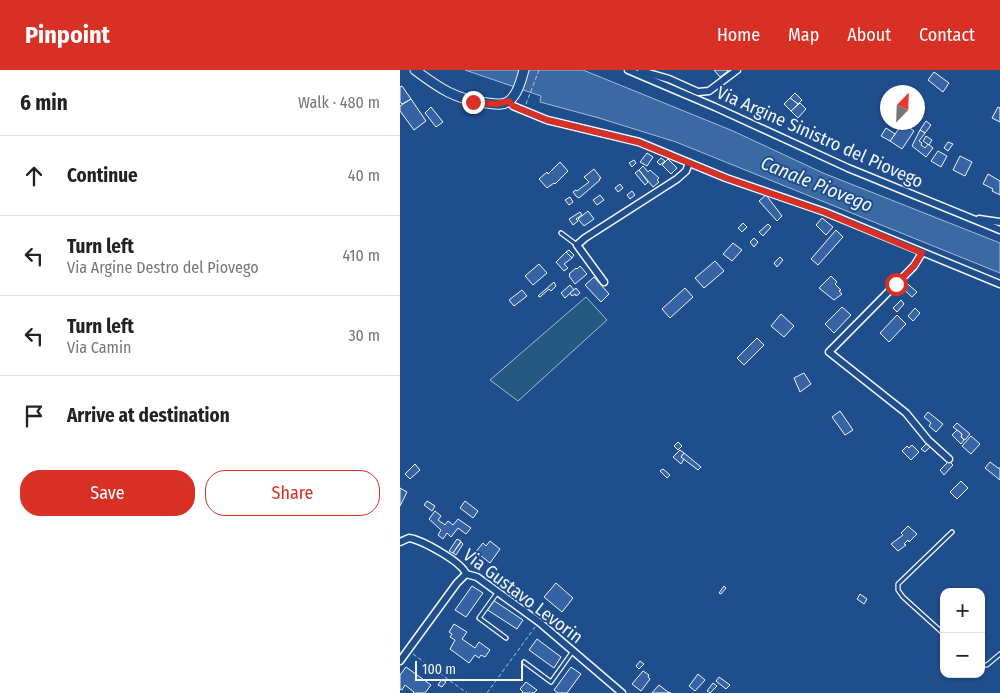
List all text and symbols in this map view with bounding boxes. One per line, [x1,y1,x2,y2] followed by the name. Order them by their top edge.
[25,21,110,49] text: Pinpoint
[717,24,760,46] text: Home
[788,24,819,46] text: Map
[847,24,891,46] text: About
[919,24,975,46] text: Contact
[713,81,927,193] street label: Via Argine Sinistro del Piovego
[880,85,925,130] north arrow
[20,90,68,116] text: 6 min
[462,91,485,114] route end
[298,93,380,112] text: Walk · 480 m
[758,151,876,217] water label: Canale Piovego
[20,162,48,190] icon: ahead
[67,164,138,187] text: Continue
[348,166,380,185] text: 40 m
[67,235,134,258] text: Turn left
[20,242,48,270] icon: left
[342,246,380,265] text: 410 m
[67,258,259,277] text: Via Argine Destro del Piovego
[885,273,908,296] route start
[67,315,134,338] text: Turn left
[20,322,48,350] icon: left
[348,326,380,345] text: 30 m
[67,338,131,357] text: Via Camin
[20,402,48,430] icon: arrive
[67,404,230,427] text: Arrive at destination
[20,470,195,516] button: Save
[205,470,380,516] button: Share
[459,544,587,648] street label: Via Gustavo Levorin
[940,588,985,678] map controls
[940,588,985,633] button: +
[940,633,985,678] button: −
[415,658,522,681] scale bar
[422,661,456,678] text: 100 m

